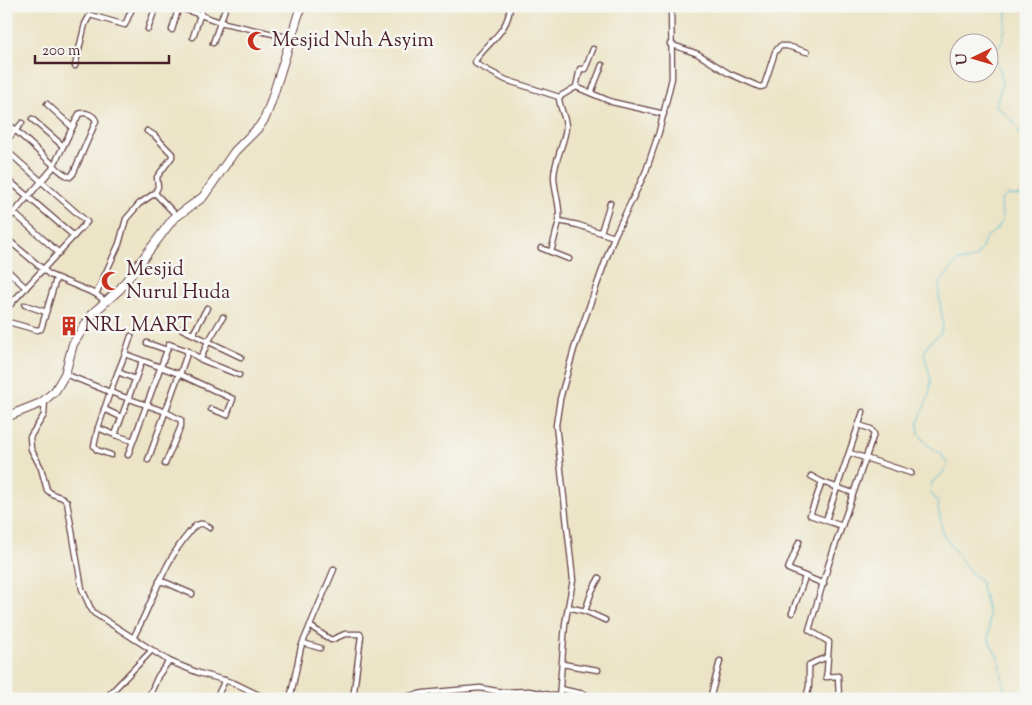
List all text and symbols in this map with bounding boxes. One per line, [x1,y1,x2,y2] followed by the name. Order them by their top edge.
[272,27,434,56] place label: Mesjid Nuh Asyim
[246,30,268,52] mosque icon: Mesjid Nuh Asyim
[35,32,169,64] scale bar
[950,32,1000,82] north arrow
[42,41,81,62] text: 200 m
[953,52,974,66] text: U
[126,256,230,308] place label: Mesjid Nurul Huda
[100,270,122,292] mosque icon: Mesjid Nurul Huda
[84,312,192,341] place label: NRL MART
[58,315,80,337] building icon: NRL MART

